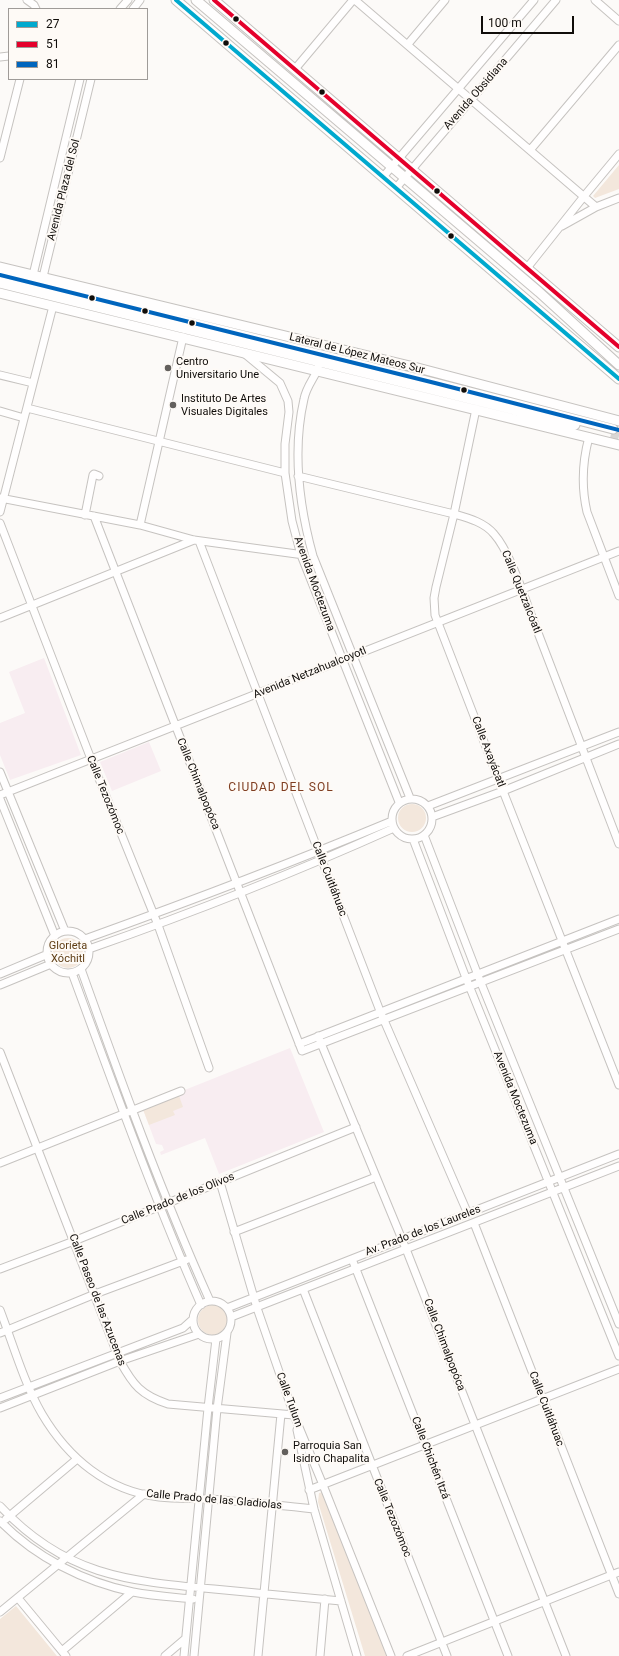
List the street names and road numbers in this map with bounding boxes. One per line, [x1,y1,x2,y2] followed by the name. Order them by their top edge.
[441,55,511,133] street label: Avenida Obsidiana
[45,138,83,242] street label: Avenida Plaza del Sol
[288,331,426,377] street label: Lateral de López Mateos Sur
[291,535,337,633] street label: Avenida Moctezuma
[498,548,544,636] street label: Calle Quetzalcóatl
[252,644,368,702] street label: Avenida Netzahualcoyotl
[468,715,508,789] street label: Calle Axayácatl
[174,736,222,832] street label: Calle Chimalpopóca
[83,754,127,836] street label: Calle Tezozómoc
[309,840,349,918] street label: Calle Cuitláhuac
[490,1049,540,1147] street label: Avenida Moctezuma
[119,1170,237,1228] street label: Calle Prado de los Olivos
[363,1203,483,1259] street label: Av. Prado de los Laureles
[66,1232,128,1368] street label: Calle Paseo de las Azucenas
[420,1297,468,1393] street label: Calle Chimalpopóca
[526,1370,566,1448] street label: Calle Cuitláhuac
[273,1371,305,1429] street label: Calle Tulum
[408,1415,452,1501] street label: Calle Chichén Itzá
[370,1477,414,1559] street label: Calle Tezozómoc
[146,1487,282,1513] street label: Calle Prado de las Gladiolas

